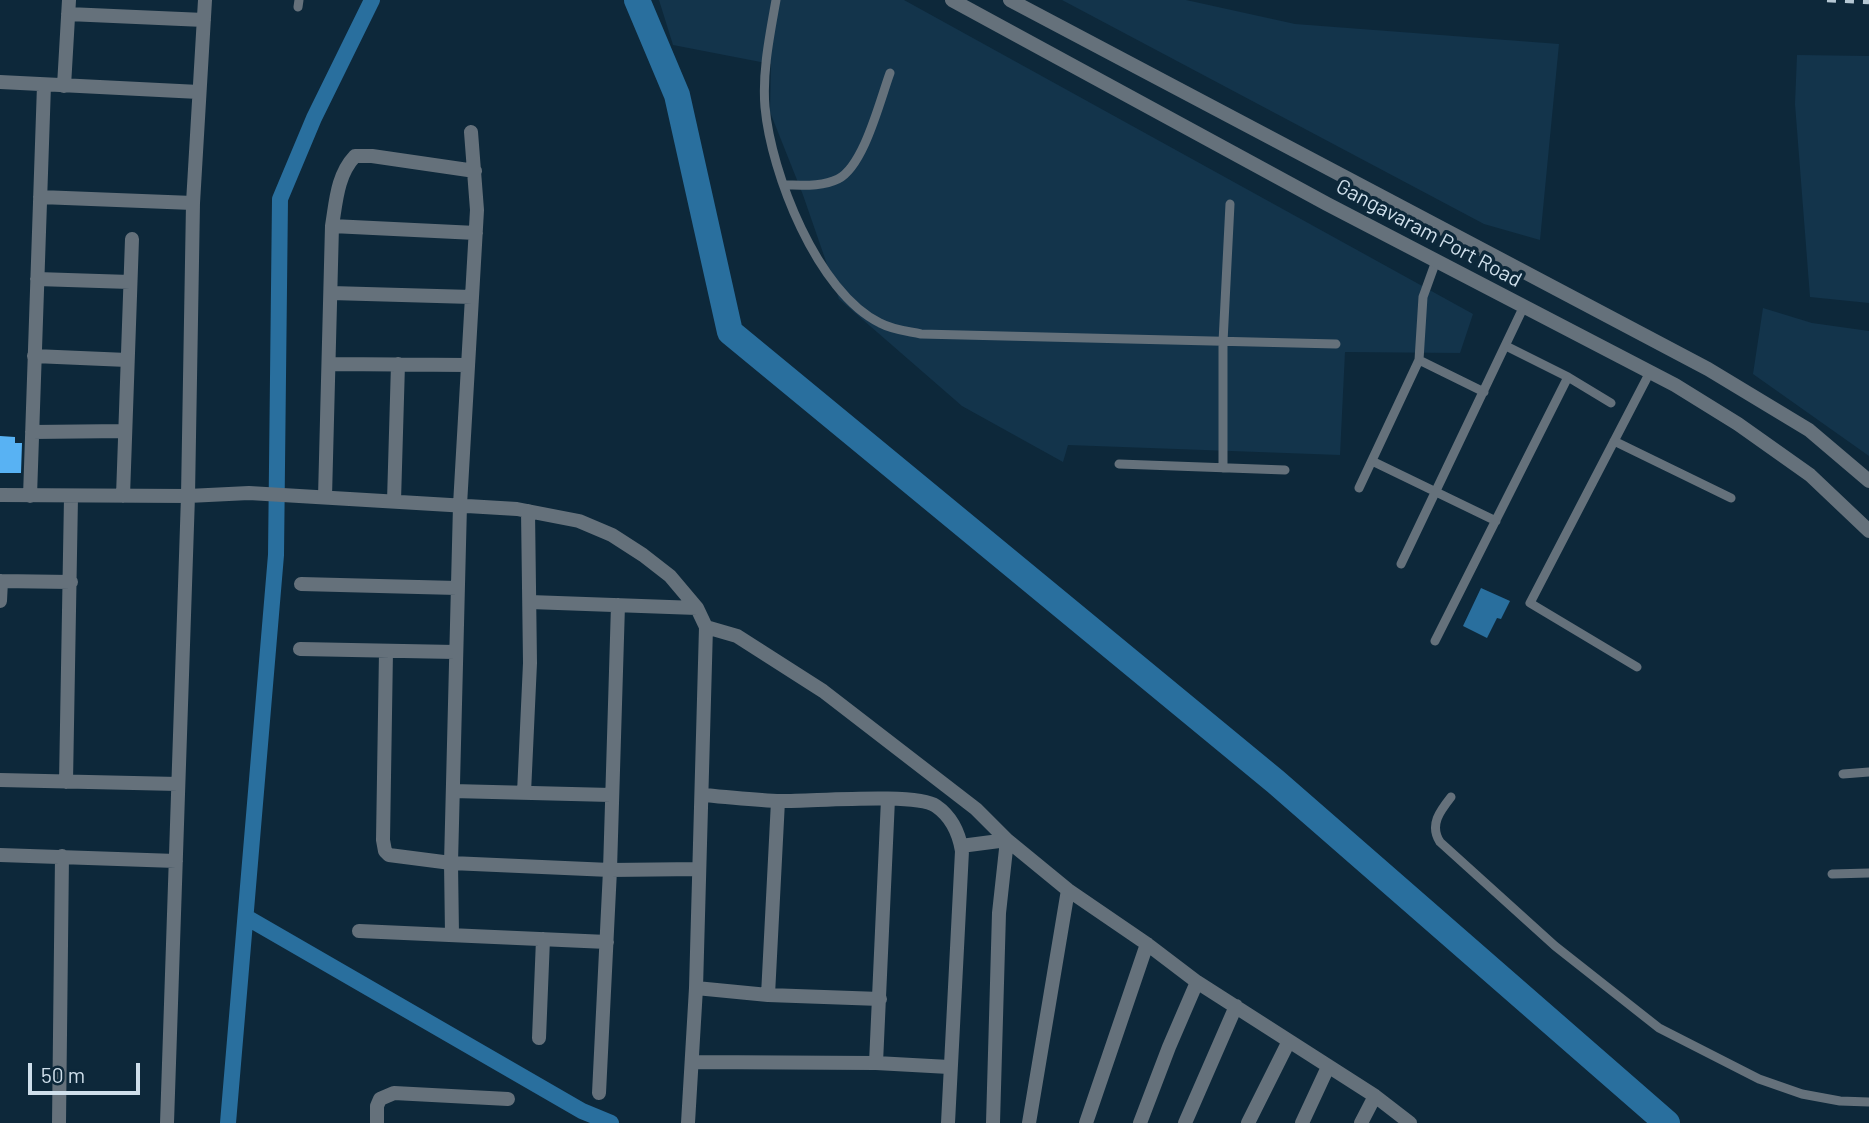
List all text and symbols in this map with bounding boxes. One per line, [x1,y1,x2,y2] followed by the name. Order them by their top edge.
[1332,173,1526,293] street label: Gangavaram Port Road
[32,1050,144,1094] scale bar
[41,1062,85,1087] text: 50 m

